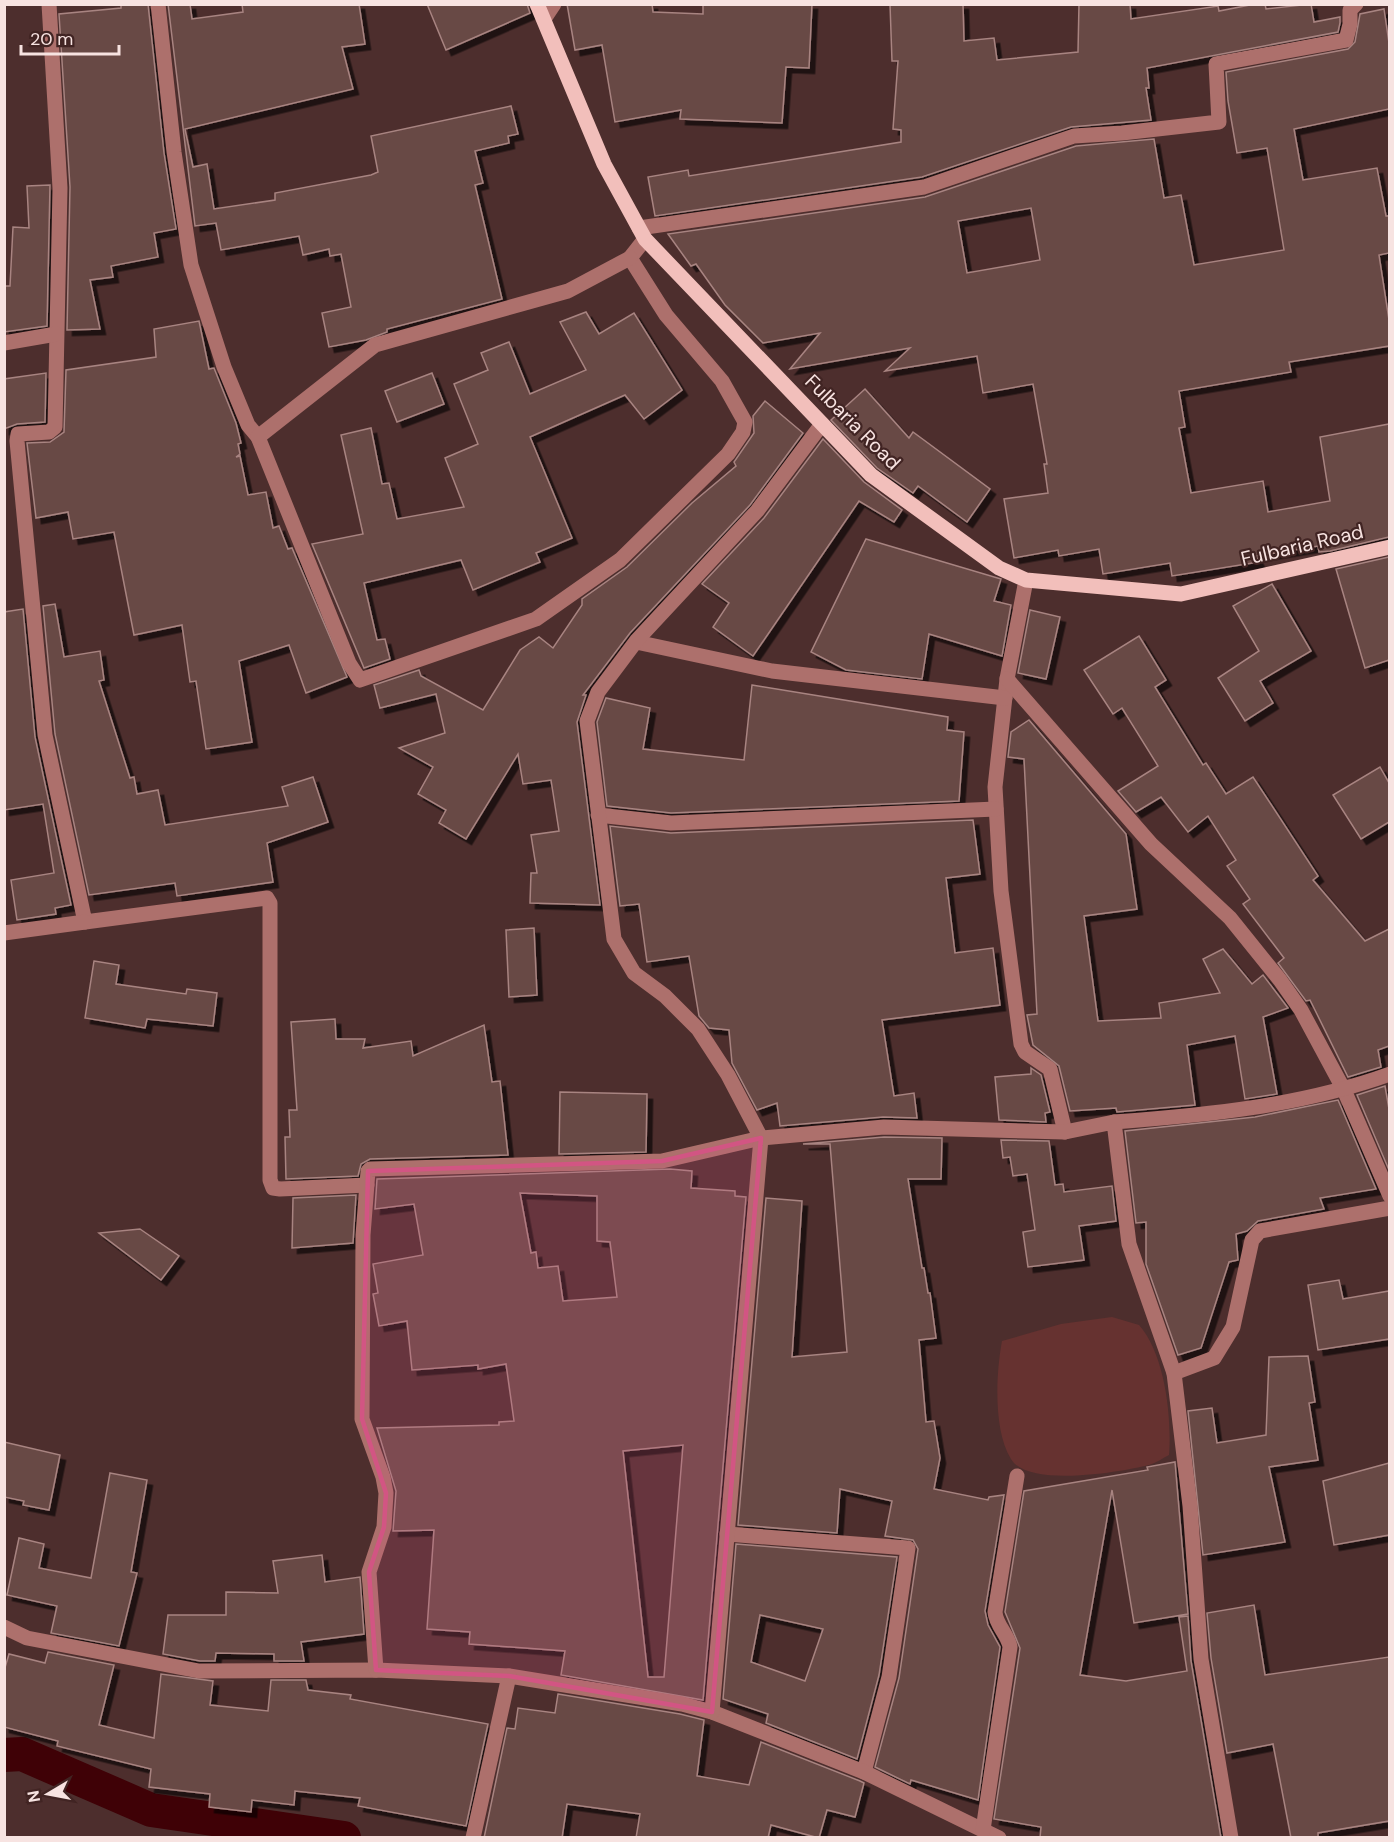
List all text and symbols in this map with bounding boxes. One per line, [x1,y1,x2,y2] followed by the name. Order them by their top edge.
[21,18,118,56] scale bar
[30,27,73,51] text: 20 m
[800,369,906,475] street label: Fulbaria Road
[1238,518,1366,572] street label: Fulbaria Road
[18,1764,78,1824] north arrow
[22,1789,45,1804] text: N

